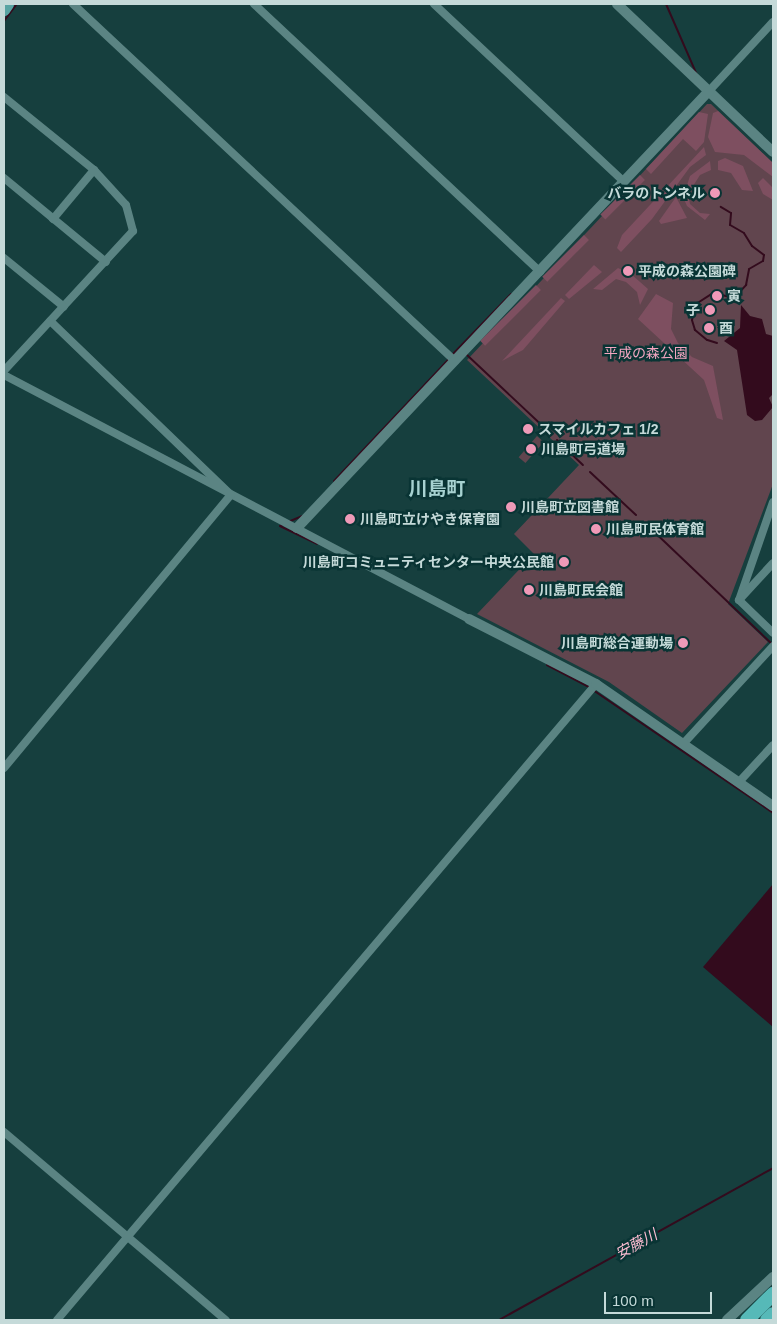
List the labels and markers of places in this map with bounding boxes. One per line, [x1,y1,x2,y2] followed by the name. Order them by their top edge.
[607,185,705,201] place label: バラのトンネル
[709,187,721,199] marker: バラのトンネル
[638,263,736,279] place label: 平成の森公園碑
[622,265,634,277] marker: 平成の森公園碑
[727,288,741,304] place label: 寅
[711,290,723,302] marker: 寅
[686,302,700,318] place label: 子
[704,304,716,316] marker: 子
[719,320,733,336] place label: 酉
[703,322,715,334] marker: 酉
[538,421,659,437] place label: スマイルカフェ 1/2
[522,423,534,435] marker: スマイルカフェ 1/2
[541,441,625,457] place label: 川島町弓道場
[525,443,537,455] marker: 川島町弓道場
[521,499,619,515] place label: 川島町立図書館
[505,501,517,513] marker: 川島町立図書館
[360,511,500,527] place label: 川島町立けやき保育園
[344,513,356,525] marker: 川島町立けやき保育園
[606,521,704,537] place label: 川島町民体育館
[590,523,602,535] marker: 川島町民体育館
[302,554,554,570] place label: 川島町コミュニティセンター中央公民館
[558,556,570,568] marker: 川島町コミュニティセンター中央公民館
[539,582,623,598] place label: 川島町民会館
[523,584,535,596] marker: 川島町民会館
[561,635,673,651] place label: 川島町総合運動場
[677,637,689,649] marker: 川島町総合運動場

